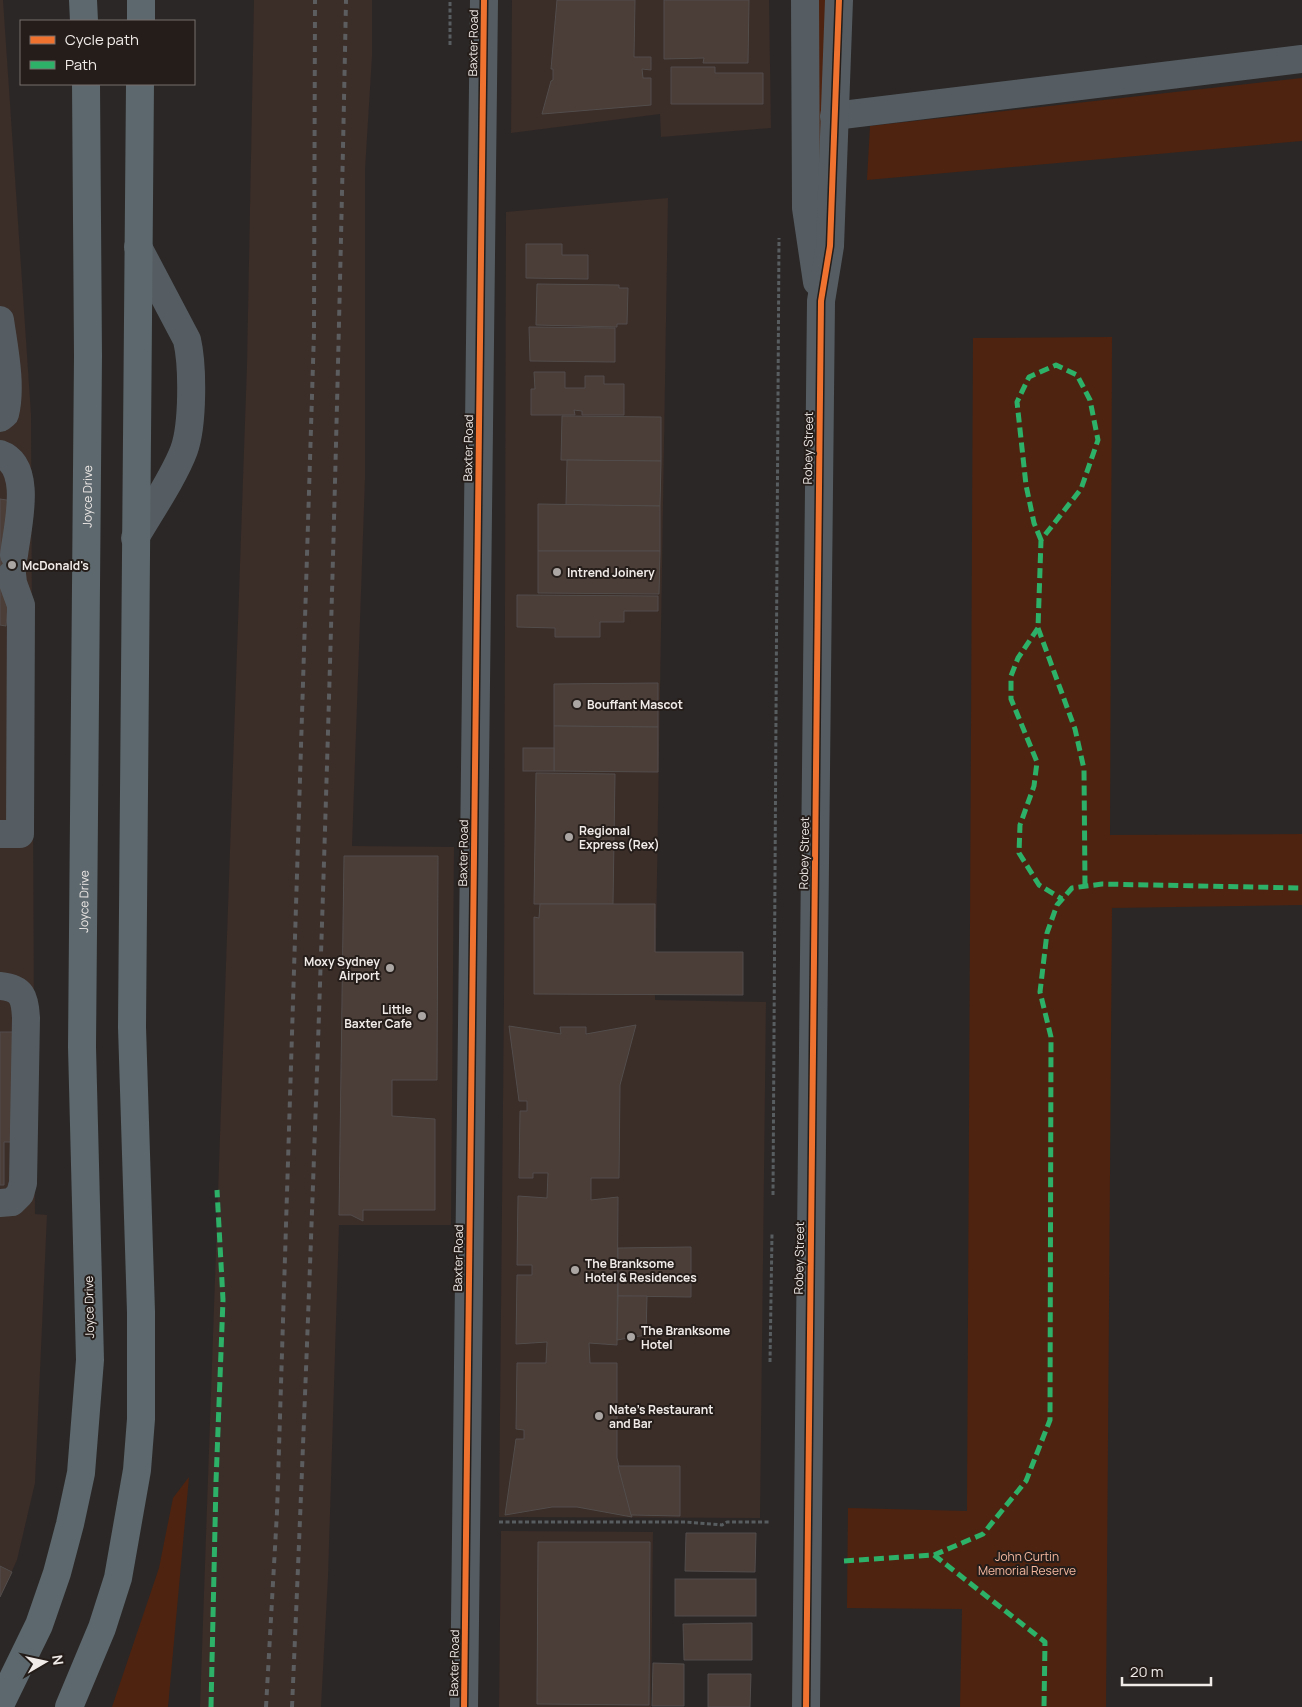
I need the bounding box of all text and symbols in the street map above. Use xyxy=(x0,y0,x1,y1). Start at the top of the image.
street label: Baxter Road xyxy=(464,9,482,77)
legend xyxy=(20,20,195,85)
text: Cycle path xyxy=(65,29,139,50)
text: Path xyxy=(65,54,97,75)
street label: Robey Street xyxy=(799,411,817,484)
street label: Baxter Road xyxy=(459,414,477,482)
street label: Joyce Drive xyxy=(78,465,96,528)
place label: McDonald's xyxy=(22,557,89,574)
marker: McDonald's xyxy=(6,559,18,571)
place label: Intrend Joinery xyxy=(567,564,655,581)
marker: Intrend Joinery xyxy=(551,566,563,578)
place label: Bouffant Mascot xyxy=(587,696,683,713)
marker: Bouffant Mascot xyxy=(571,698,583,710)
street label: Robey Street xyxy=(795,816,813,889)
street label: Baxter Road xyxy=(454,819,472,887)
place label: Regional Express (Rex) xyxy=(579,822,660,853)
marker: Regional Express (Rex) xyxy=(563,831,575,843)
street label: Joyce Drive xyxy=(74,870,92,933)
place label: Moxy Sydney Airport xyxy=(304,953,380,984)
marker: Moxy Sydney Airport xyxy=(384,962,396,974)
place label: Little Baxter Cafe xyxy=(344,1001,412,1032)
marker: Little Baxter Cafe xyxy=(416,1010,428,1022)
street label: Robey Street xyxy=(790,1221,808,1294)
street label: Baxter Road xyxy=(449,1224,467,1292)
place label: The Branksome Hotel & Residences xyxy=(585,1255,697,1286)
marker: The Branksome Hotel & Residences xyxy=(569,1264,581,1276)
street label: Joyce Drive xyxy=(80,1276,98,1338)
place label: The Branksome Hotel xyxy=(641,1322,730,1353)
marker: The Branksome Hotel xyxy=(625,1331,637,1343)
place label: Nate's Restaurant and Bar xyxy=(609,1401,713,1432)
marker: Nate's Restaurant and Bar xyxy=(593,1410,605,1422)
park label: John Curtin Memorial Reserve xyxy=(978,1548,1076,1579)
street label: Baxter Road xyxy=(445,1629,463,1697)
north arrow xyxy=(20,1637,70,1687)
text: N xyxy=(48,1653,69,1666)
scale bar xyxy=(1122,1654,1211,1686)
text: 20 m xyxy=(1130,1661,1163,1682)

